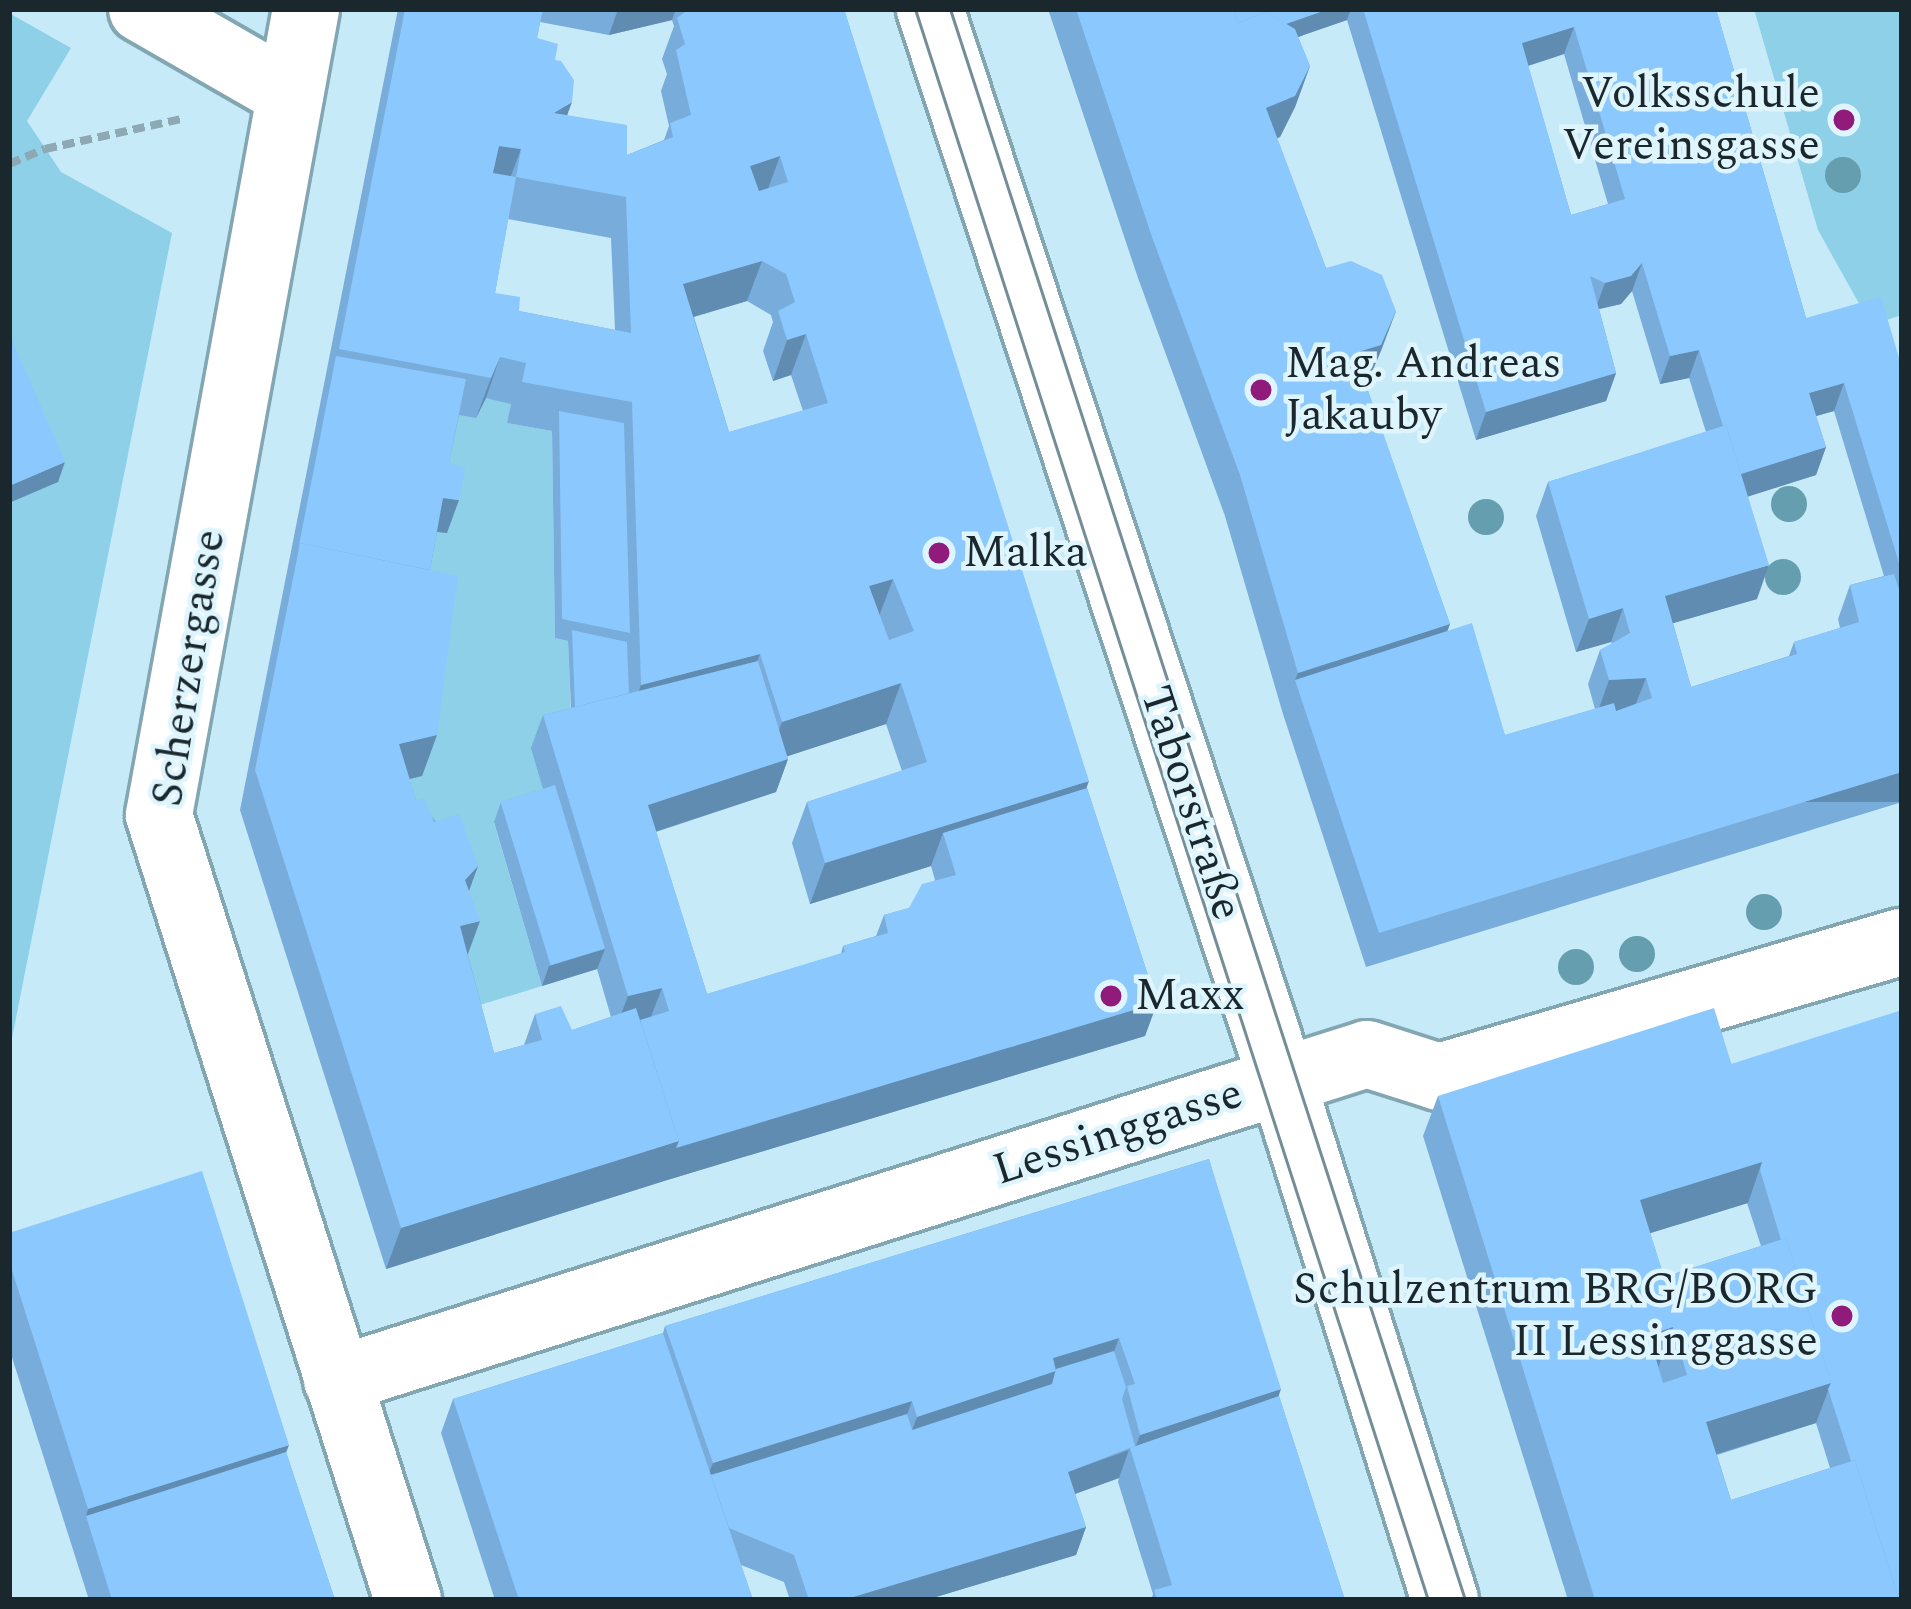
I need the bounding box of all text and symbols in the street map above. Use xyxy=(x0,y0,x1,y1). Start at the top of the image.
place label: Volksschule Vereinsgasse xyxy=(1562,67,1820,173)
marker: Volksschule Vereinsgasse xyxy=(1831,107,1857,133)
place label: Mag. Andreas Jakauby xyxy=(1285,337,1562,443)
marker: Mag. Andreas Jakauby xyxy=(1248,377,1274,403)
street label: Scherzergasse xyxy=(140,526,238,810)
place label: Malka xyxy=(963,526,1088,580)
marker: Malka xyxy=(926,540,952,566)
street label: Taborstraße xyxy=(1128,679,1254,927)
place label: Maxx xyxy=(1135,969,1245,1023)
marker: Maxx xyxy=(1098,983,1124,1009)
street label: Lessinggasse xyxy=(987,1066,1249,1198)
place label: Schulzentrum BRG/BORG II Lessinggasse xyxy=(1293,1263,1818,1369)
marker: Schulzentrum BRG/BORG II Lessinggasse xyxy=(1829,1303,1855,1329)

